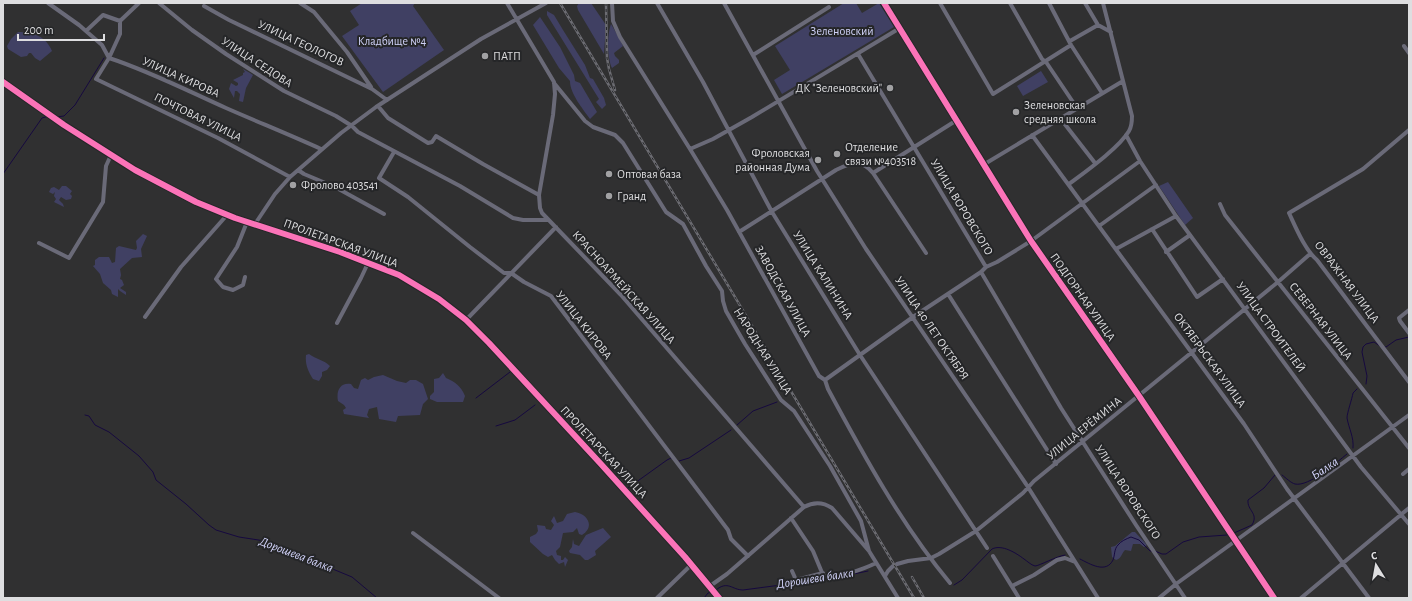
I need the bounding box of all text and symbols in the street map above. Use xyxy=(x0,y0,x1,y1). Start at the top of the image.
scale bar xyxy=(18,16,104,42)
street label: УЛИЦА ГЕОЛОГОВ xyxy=(256,18,346,68)
text: 200 m xyxy=(24,24,54,36)
park label: Зеленовский xyxy=(810,25,874,37)
street label: УЛИЦА СЕДОВА xyxy=(219,35,295,89)
park label: Кладбище №4 xyxy=(358,35,427,47)
place label: ПАТП xyxy=(493,50,521,62)
marker: ПАТП xyxy=(480,51,490,61)
street label: УЛИЦА КИРОВА xyxy=(141,55,221,99)
place label: ДК "Зеленовский" xyxy=(796,82,882,94)
marker: ДК "Зеленовский" xyxy=(885,83,895,93)
street label: ПОЧТОВАЯ УЛИЦА xyxy=(152,91,244,143)
place label: Зеленовская средняя школа xyxy=(1024,99,1097,125)
marker: Зеленовская средняя школа xyxy=(1011,107,1021,117)
place label: Отделение связи №403518 xyxy=(845,141,916,167)
place label: Фроловская районная Дума xyxy=(735,147,811,174)
marker: Отделение связи №403518 xyxy=(832,149,842,159)
marker: Фроловская районная Дума xyxy=(813,155,823,165)
street label: УЛИЦА ВОРОВСКОГО xyxy=(929,157,995,257)
place label: Оптовая база xyxy=(617,168,682,180)
marker: Оптовая база xyxy=(604,169,614,179)
place label: Фролово 403541 xyxy=(301,179,378,191)
marker: Фролово 403541 xyxy=(288,180,298,190)
place label: Гранд xyxy=(617,190,646,202)
marker: Гранд xyxy=(604,191,614,201)
street label: ПРОЛЕТАРСКАЯ УЛИЦА xyxy=(282,217,400,269)
street label: КРАСНОАРМЕЙСКАЯ УЛИЦА xyxy=(570,228,679,346)
street label: УЛИЦА КАЛИНИНА xyxy=(791,229,855,321)
street label: ОВРАЖНАЯ УЛИЦА xyxy=(1312,239,1382,325)
street label: ЗАВОДСКАЯ УЛИЦА xyxy=(753,243,813,339)
street label: ПОДГОРНАЯ УЛИЦА xyxy=(1048,251,1118,343)
street label: УЛИЦА 40 ЛЕТ ОКТЯБРЯ xyxy=(893,274,971,382)
street label: УЛИЦА СТРОИТЕЛЕЙ xyxy=(1234,279,1309,374)
street label: СЕВЕРНАЯ УЛИЦА xyxy=(1287,280,1355,362)
street label: УЛИЦА КИРОВА xyxy=(554,289,614,361)
street label: НАРОДНАЯ УЛИЦА xyxy=(732,306,794,396)
street label: ОКТЯБРЬСКАЯ УЛИЦА xyxy=(1172,310,1248,410)
street label: УЛИЦА ЕРЁМИНА xyxy=(1044,394,1124,462)
street label: ПРОЛЕТАРСКАЯ УЛИЦА xyxy=(558,404,650,500)
street label: УЛИЦА ВОРОВСКОГО xyxy=(1093,443,1163,541)
water label: Балка xyxy=(1309,455,1341,483)
water label: Дорошева балка xyxy=(256,535,335,575)
north arrow xyxy=(1356,545,1396,585)
text: С xyxy=(1370,550,1378,562)
water label: Дорошева балка xyxy=(774,566,855,592)

